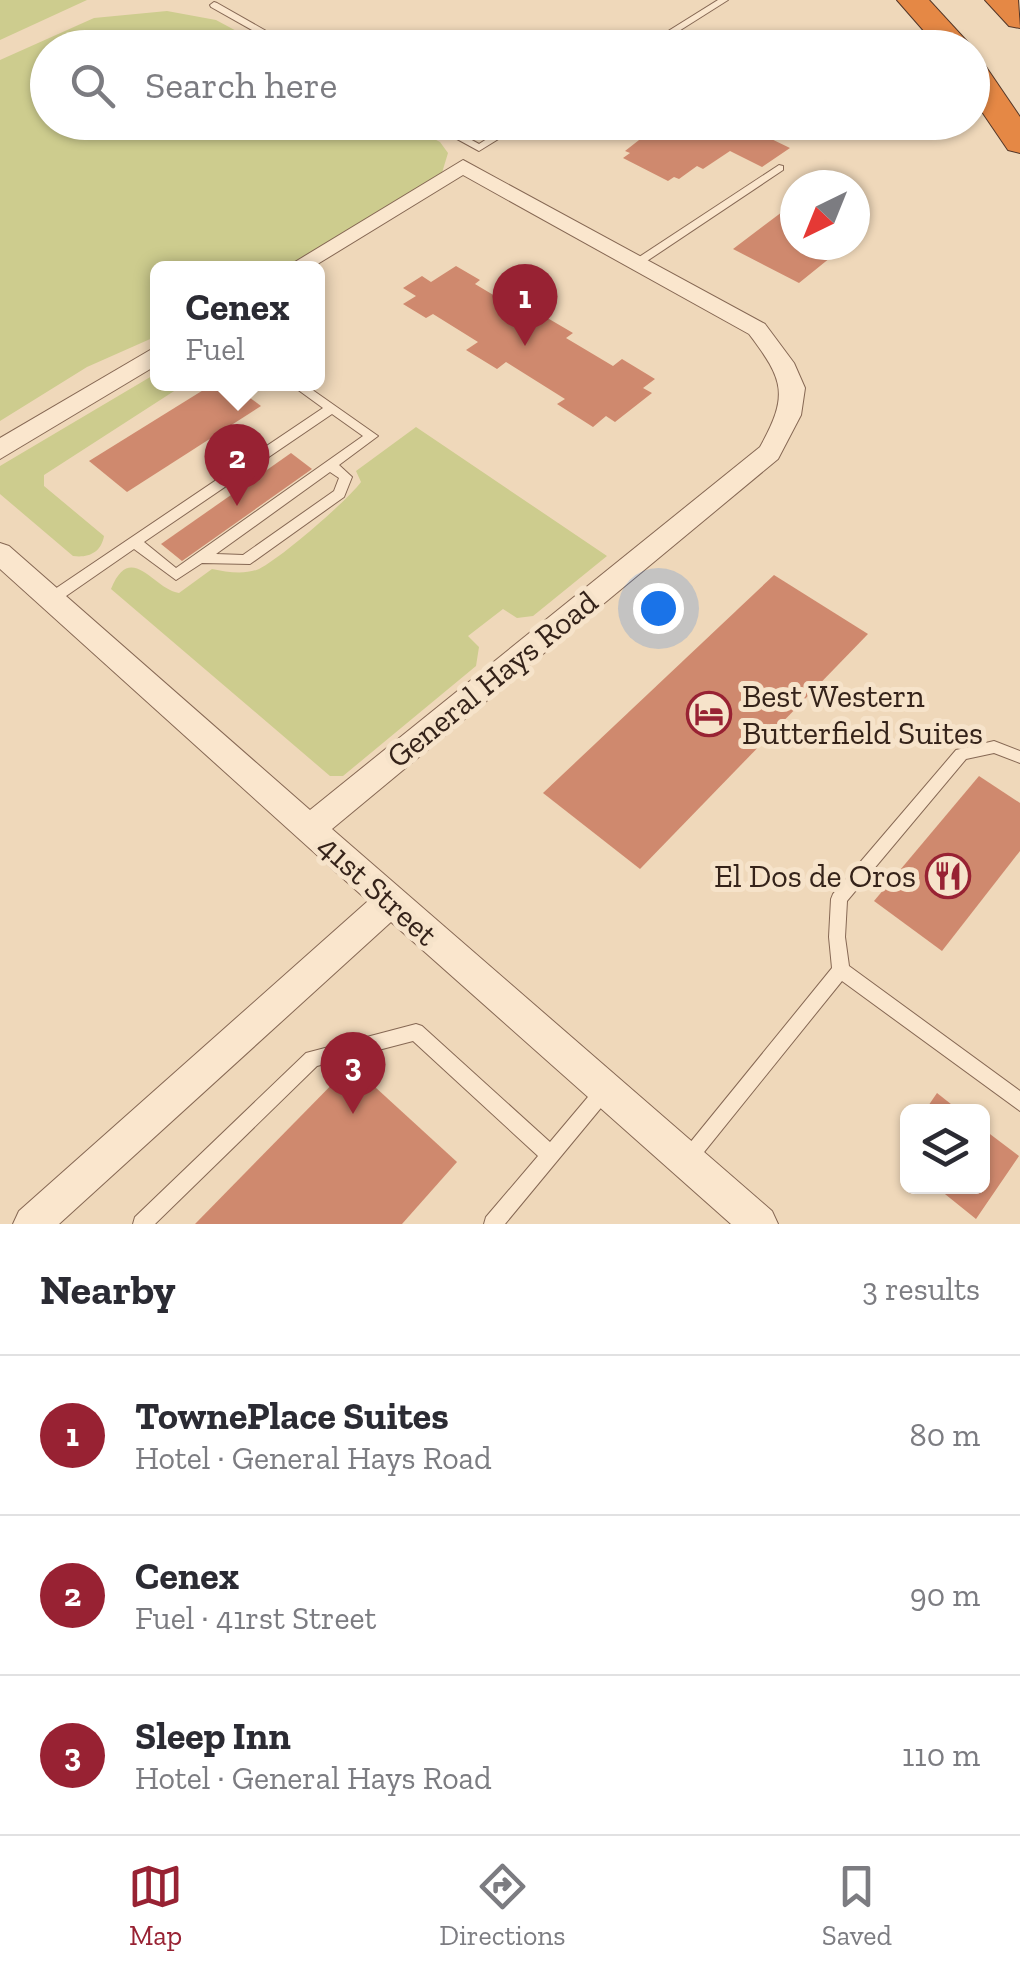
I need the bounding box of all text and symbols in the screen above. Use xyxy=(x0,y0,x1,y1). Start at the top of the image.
search box xyxy=(30,30,990,140)
icon: search xyxy=(65,58,120,113)
text: Search here xyxy=(145,62,337,108)
north arrow xyxy=(780,170,870,260)
popup xyxy=(150,261,325,391)
pin: 1 xyxy=(492,264,558,346)
text: Cenex xyxy=(185,284,290,330)
text: Fuel xyxy=(185,330,245,368)
pin: 2 xyxy=(204,424,270,506)
street label: General Hays Road xyxy=(379,582,605,776)
your location xyxy=(633,583,684,634)
place label: Best Western Butterfield Suites xyxy=(742,677,983,752)
hotel icon: Best Western Butterfield Suites xyxy=(686,691,732,737)
street label: 41st Street xyxy=(311,827,445,953)
restaurant icon: El Dos de Oros xyxy=(925,853,971,899)
place label: El Dos de Oros xyxy=(714,857,916,895)
pin: 3 xyxy=(320,1032,386,1114)
map controls xyxy=(900,1104,990,1194)
button: layers xyxy=(900,1104,990,1194)
text: Nearby xyxy=(40,1264,176,1315)
text: 3 results xyxy=(862,1270,980,1308)
text: TownePlace Suites xyxy=(135,1393,449,1439)
text: 1 xyxy=(66,1416,79,1454)
text: 80 m xyxy=(909,1416,980,1454)
text: Hotel · General Hays Road xyxy=(135,1439,492,1477)
text: Cenex xyxy=(135,1553,239,1599)
text: 2 xyxy=(64,1576,81,1614)
text: 90 m xyxy=(910,1576,980,1614)
text: Fuel · 41rst Street xyxy=(135,1599,376,1637)
text: Sleep Inn xyxy=(135,1713,291,1759)
text: 3 xyxy=(64,1736,81,1774)
text: 110 m xyxy=(902,1736,980,1774)
text: Hotel · General Hays Road xyxy=(135,1759,492,1797)
tab: Map xyxy=(128,1859,183,1952)
tab: Directions xyxy=(439,1859,566,1952)
tab: Saved xyxy=(822,1859,892,1952)

